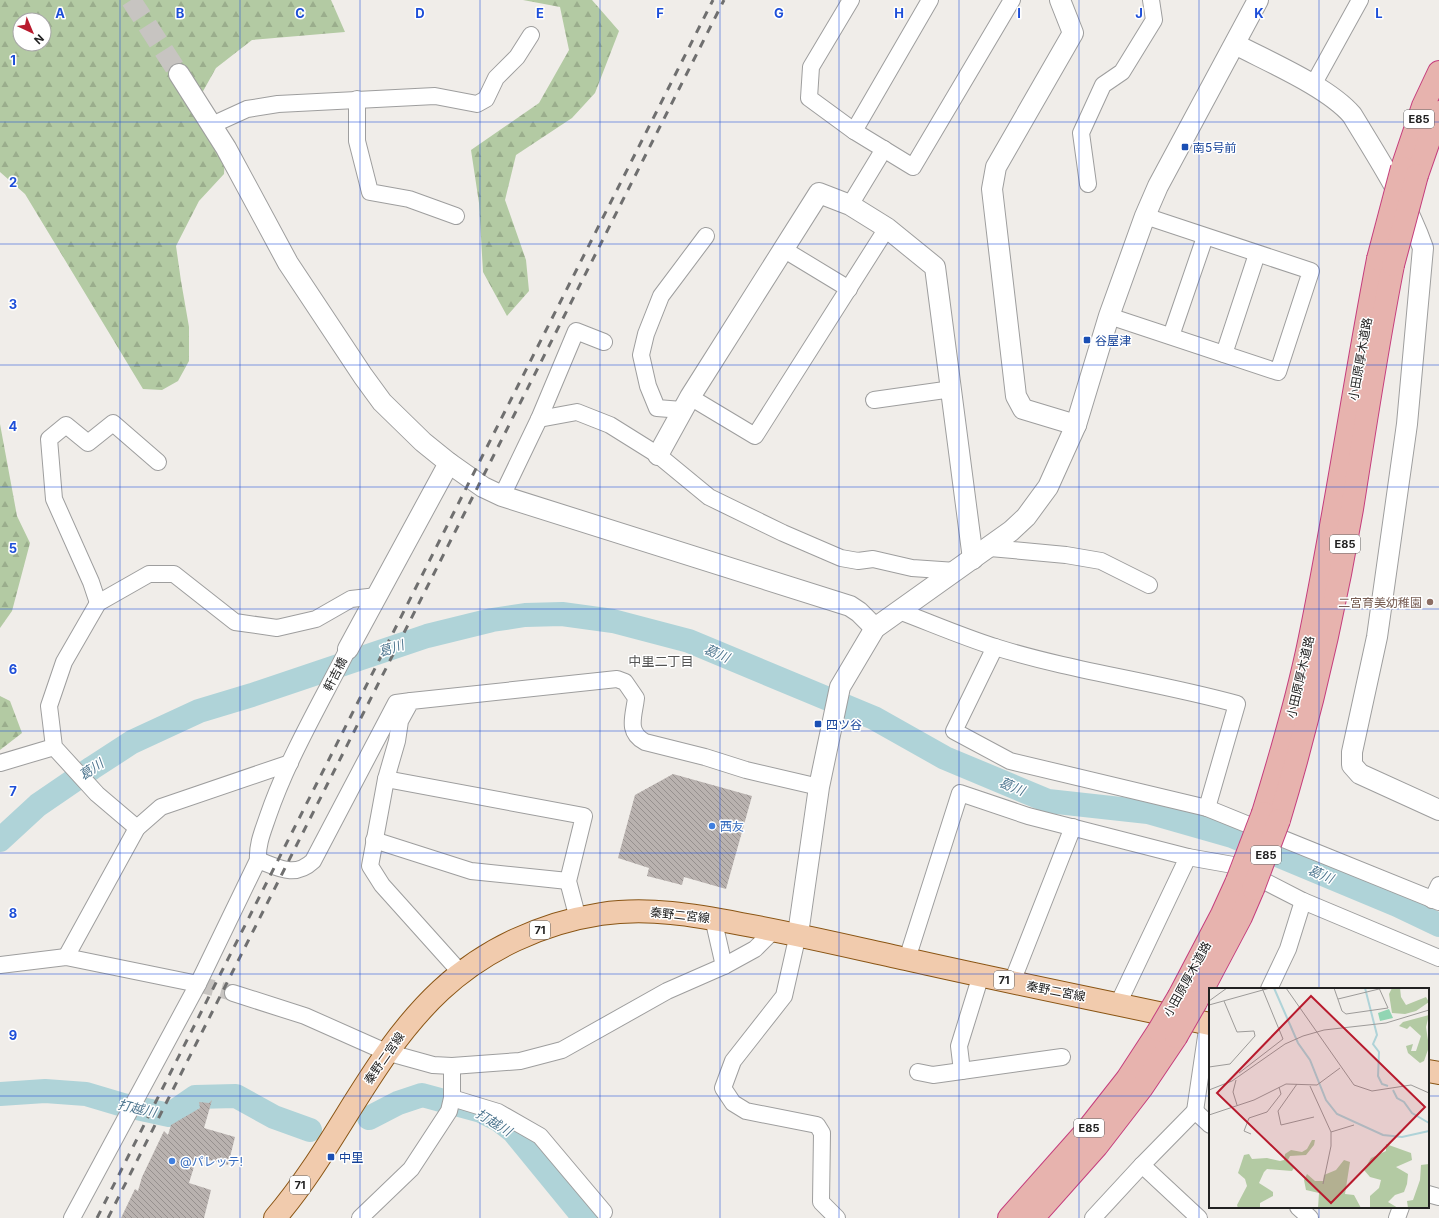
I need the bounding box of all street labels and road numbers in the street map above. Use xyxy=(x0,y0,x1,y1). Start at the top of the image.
road number: E85 xyxy=(1404,110,1434,128)
street label: 小田原厚木道路 xyxy=(1345,316,1375,402)
road number: E85 xyxy=(1330,535,1360,553)
street label: 小田原厚木道路 xyxy=(1283,634,1317,720)
street label: 軒吉橋 xyxy=(320,655,350,693)
road number: E85 xyxy=(1251,846,1281,864)
street label: 秦野二宮線 xyxy=(649,904,711,926)
road number: 71 xyxy=(530,921,550,939)
street label: 小田原厚木道路 xyxy=(1160,939,1214,1019)
road number: 71 xyxy=(994,971,1014,989)
street label: 秦野二宮線 xyxy=(1025,978,1087,1004)
street label: 秦野二宮線 xyxy=(361,1029,407,1087)
road number: E85 xyxy=(1074,1119,1104,1137)
road number: 71 xyxy=(290,1176,310,1194)

